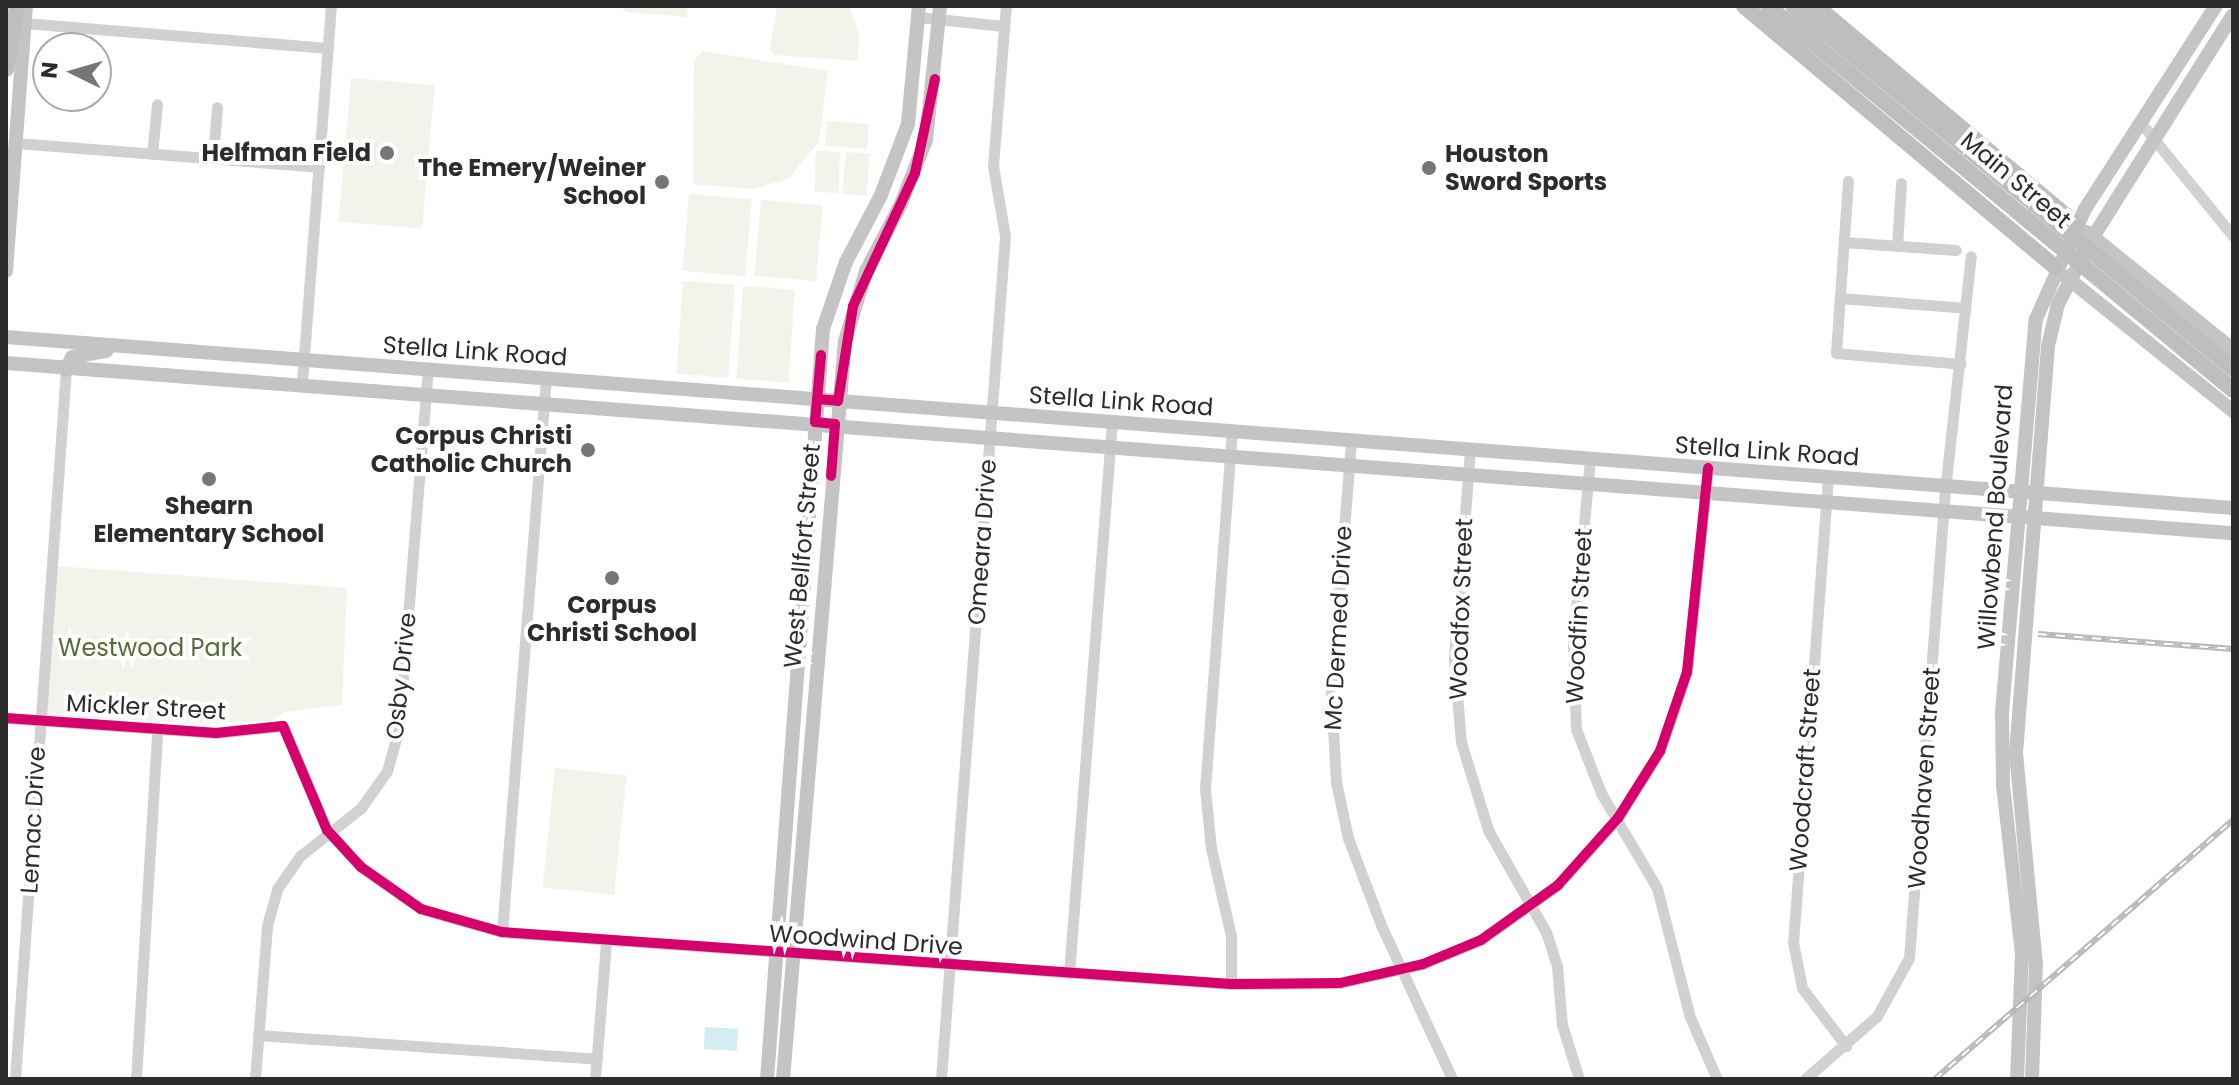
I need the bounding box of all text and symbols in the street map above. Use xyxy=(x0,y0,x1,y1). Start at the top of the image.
north arrow xyxy=(32,32,112,112)
text: N xyxy=(33,60,66,80)
street label: Main Street xyxy=(1955,126,2077,234)
place label: Helfman Field xyxy=(202,139,371,167)
place label: Houston Sword Sports xyxy=(1445,140,1607,196)
marker: Helfman Field xyxy=(378,144,396,162)
place label: The Emery/Weiner School xyxy=(418,154,646,210)
marker: Houston Sword Sports xyxy=(1420,159,1438,177)
marker: The Emery/Weiner School xyxy=(653,173,671,191)
street label: Stella Link Road xyxy=(382,330,568,372)
street label: Stella Link Road xyxy=(1028,380,1214,422)
street label: Willowbend Boulevard xyxy=(1971,383,2019,651)
place label: Corpus Christi Catholic Church xyxy=(371,422,572,478)
street label: Stella Link Road xyxy=(1674,430,1860,472)
marker: Corpus Christi Catholic Church xyxy=(579,441,597,459)
street label: West Bellfort Street xyxy=(778,443,826,669)
street label: Omeara Drive xyxy=(962,458,1002,626)
marker: Shearn Elementary School xyxy=(200,470,218,488)
place label: Shearn Elementary School xyxy=(94,492,324,548)
street label: Woodfox Street xyxy=(1443,518,1479,700)
street label: Mc Dermed Drive xyxy=(1318,525,1358,731)
street label: Woodfin Street xyxy=(1560,527,1598,705)
marker: Corpus Christi School xyxy=(603,569,621,587)
place label: Corpus Christi School xyxy=(527,591,697,647)
street label: Osby Drive xyxy=(380,611,422,741)
park label: Westwood Park xyxy=(58,634,242,662)
street label: Woodhaven Street xyxy=(1902,666,1946,890)
street label: Woodcraft Street xyxy=(1784,668,1826,872)
street label: Mickler Street xyxy=(65,688,227,726)
street label: Lemac Drive xyxy=(15,746,51,894)
street label: Woodwind Drive xyxy=(768,919,964,961)

